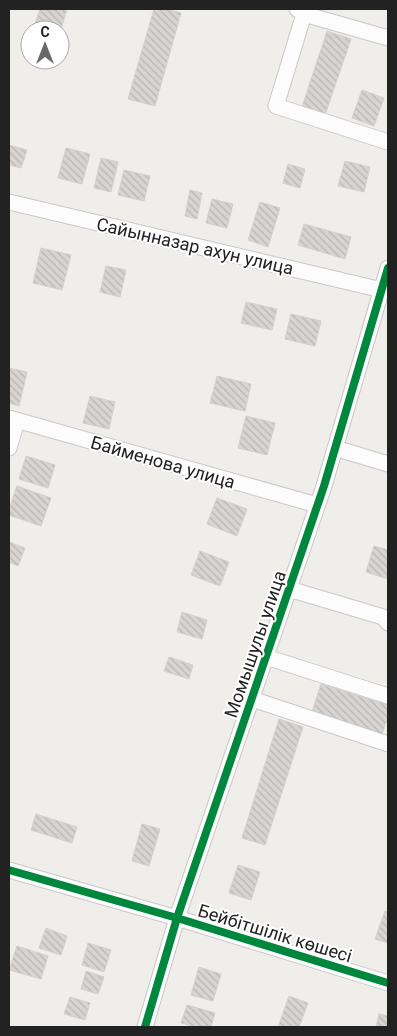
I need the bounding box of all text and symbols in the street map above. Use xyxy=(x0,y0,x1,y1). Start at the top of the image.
north arrow xyxy=(20,20,70,70)
text: С xyxy=(40,24,50,40)
street label: Сайынназар ахун улица xyxy=(95,213,295,279)
street label: Байменова улица xyxy=(88,431,238,493)
street label: Момышулы улица xyxy=(220,568,290,720)
street label: Бейбітшілік көшесі xyxy=(195,900,355,966)

